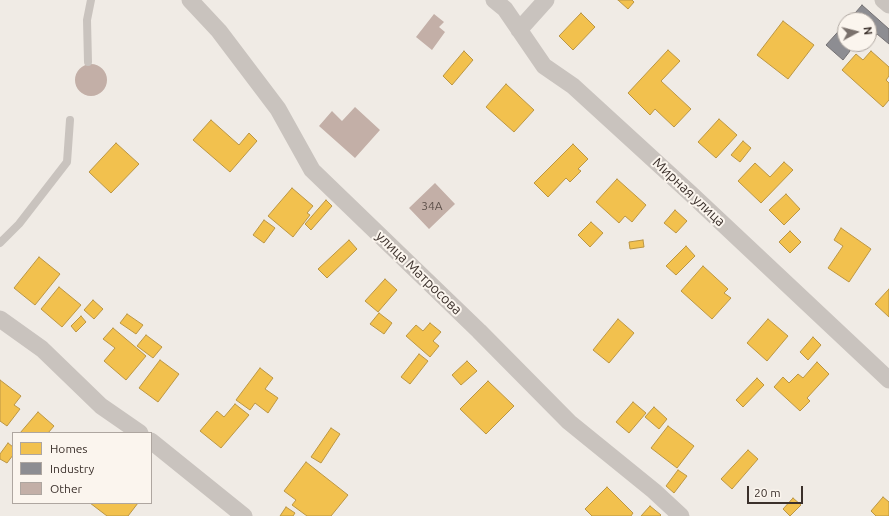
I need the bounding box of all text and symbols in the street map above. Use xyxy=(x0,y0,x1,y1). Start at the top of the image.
north arrow xyxy=(837,12,877,52)
text: N xyxy=(861,26,874,35)
street label: Мирная улица xyxy=(649,154,729,230)
house number: 34А xyxy=(421,199,443,213)
street label: улица Матросова xyxy=(372,228,466,318)
legend xyxy=(12,432,152,504)
text: Homes xyxy=(50,442,88,455)
text: Industry xyxy=(50,462,94,475)
scale bar xyxy=(749,478,805,504)
text: Other xyxy=(50,482,82,495)
text: 20 m xyxy=(754,486,781,499)

